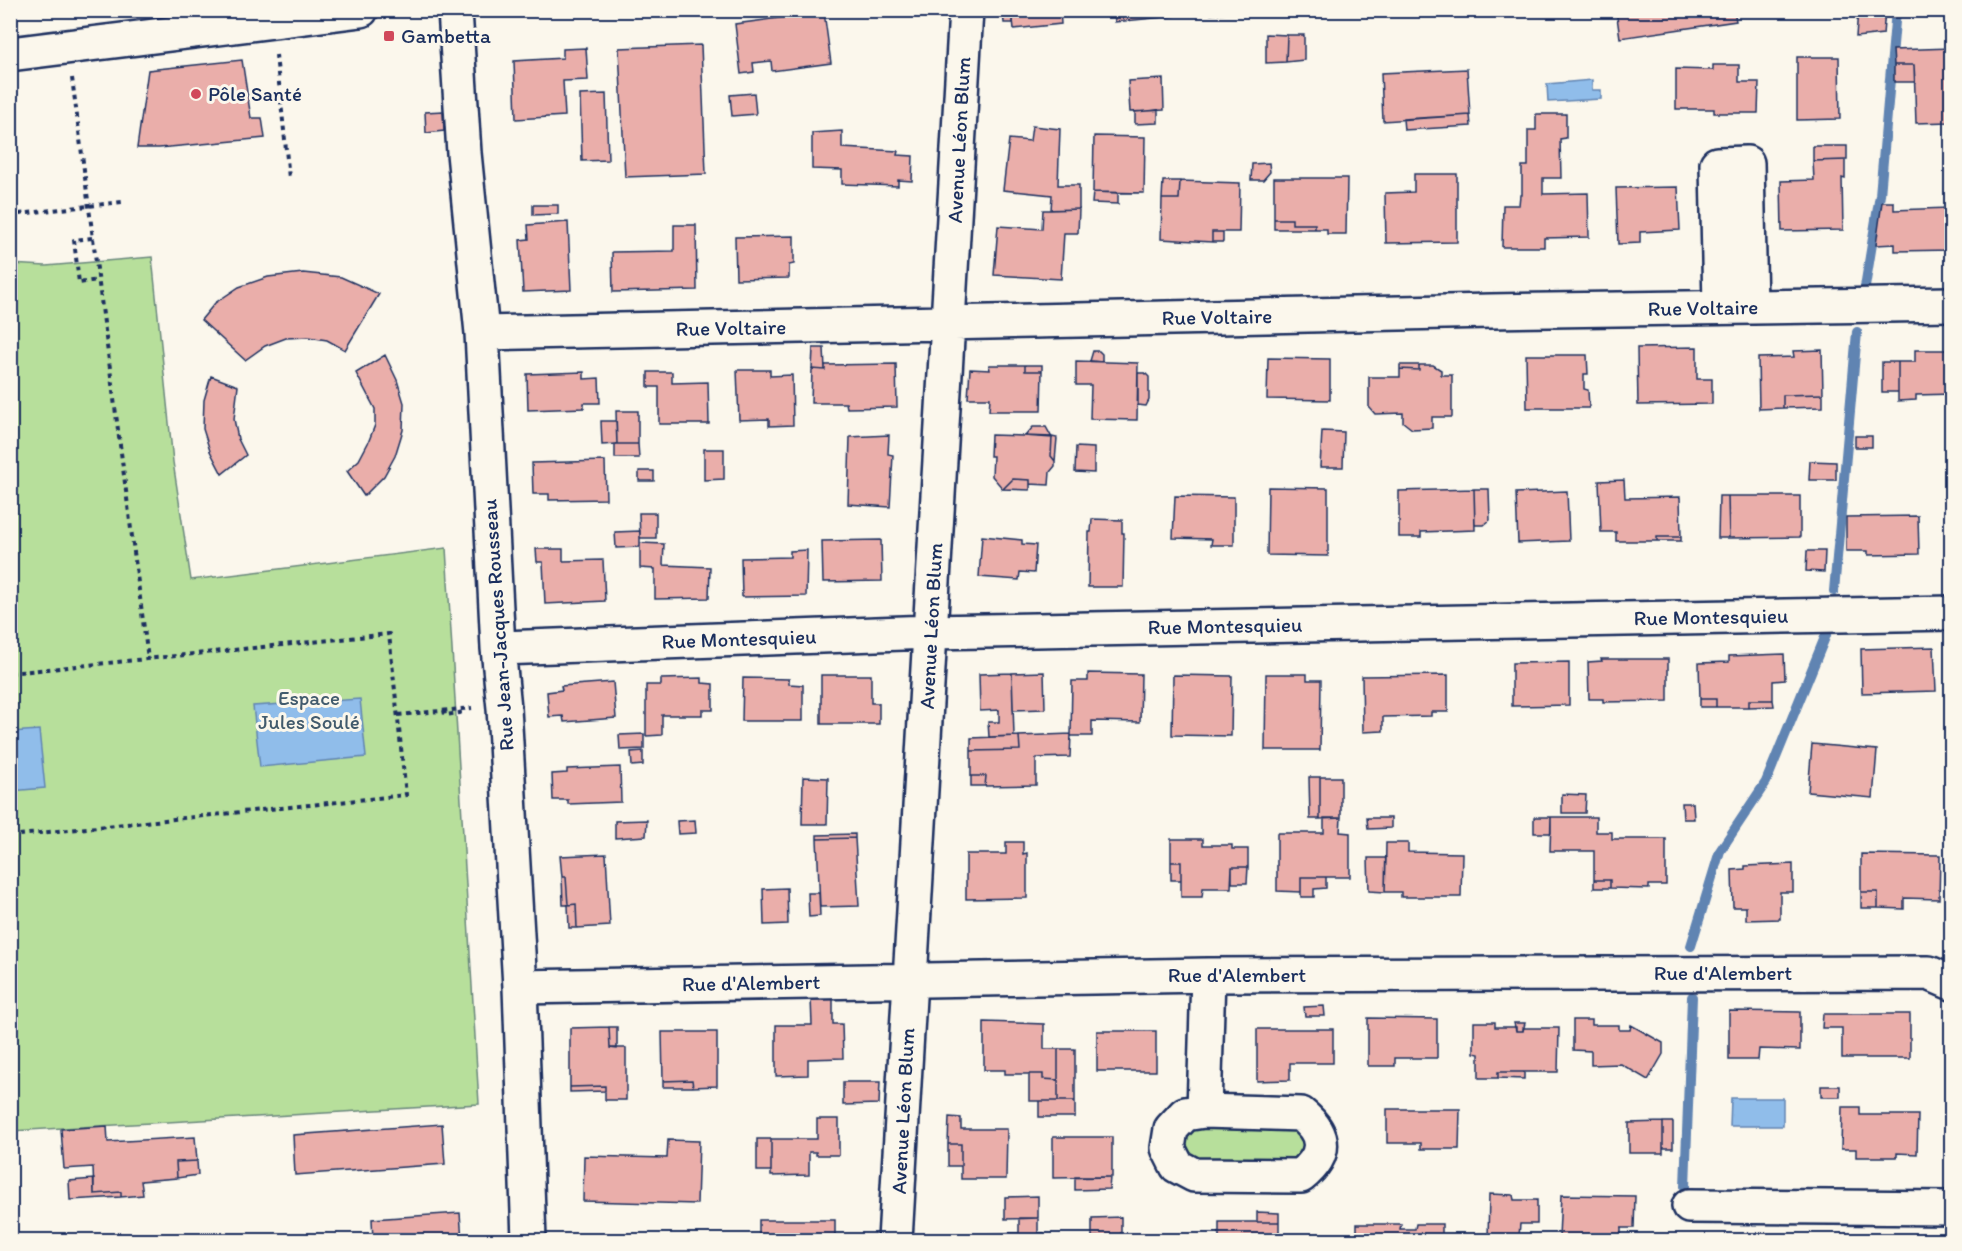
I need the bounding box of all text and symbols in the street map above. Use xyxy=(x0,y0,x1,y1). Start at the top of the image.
place label: Gambetta xyxy=(401,23,491,48)
marker: Gambetta xyxy=(382,29,396,43)
street label: Avenue Léon Blum xyxy=(942,56,975,224)
place label: Pôle Santé xyxy=(208,81,302,106)
marker: Pôle Santé xyxy=(189,87,203,101)
street label: Rue Voltaire xyxy=(1647,294,1759,321)
street label: Rue Voltaire xyxy=(1161,303,1273,330)
street label: Rue Voltaire xyxy=(675,314,787,341)
street label: Rue Jean-Jacques Rousseau xyxy=(476,498,519,752)
street label: Avenue Léon Blum xyxy=(914,542,947,710)
street label: Rue Montesquieu xyxy=(1633,603,1789,630)
street label: Rue Montesquieu xyxy=(1147,612,1303,639)
street label: Rue Montesquieu xyxy=(661,623,817,654)
park label: Espace Jules Soulé xyxy=(258,685,360,734)
street label: Rue d'Alembert xyxy=(1654,960,1792,985)
street label: Rue d'Alembert xyxy=(1168,962,1306,987)
street label: Rue d'Alembert xyxy=(682,969,821,996)
street label: Avenue Léon Blum xyxy=(886,1027,919,1195)

